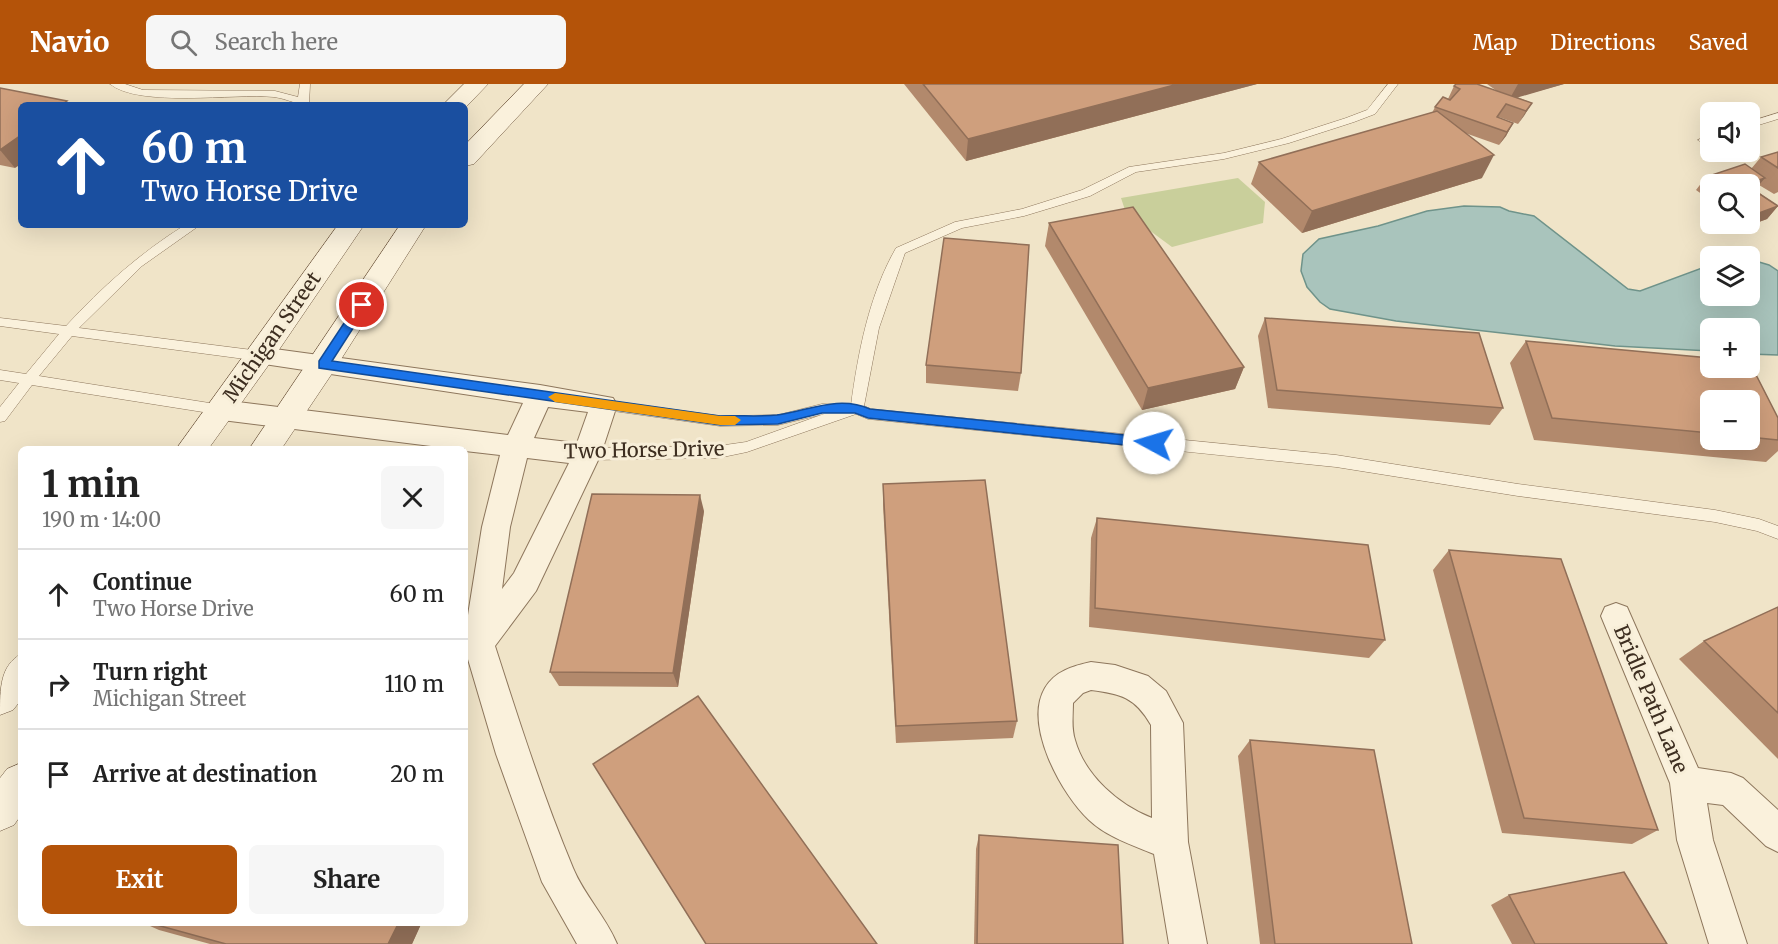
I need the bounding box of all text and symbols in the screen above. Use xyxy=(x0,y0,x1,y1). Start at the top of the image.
search box xyxy=(146,15,566,69)
text: Navio xyxy=(30,24,110,60)
icon: search xyxy=(167,26,200,59)
text: Search here xyxy=(215,28,338,56)
text: Map xyxy=(1473,29,1517,56)
text: Directions xyxy=(1550,29,1655,56)
text: Saved xyxy=(1688,29,1748,56)
map controls xyxy=(1700,102,1760,450)
button: sound xyxy=(1700,102,1760,162)
text: 60 m xyxy=(141,122,247,174)
icon: ahead xyxy=(42,126,120,204)
text: Two Horse Drive xyxy=(141,174,358,208)
button: search xyxy=(1700,174,1760,234)
button: layers xyxy=(1700,246,1760,306)
street label: Michigan Street xyxy=(217,267,326,407)
pin xyxy=(336,279,387,330)
icon: arrive xyxy=(345,288,378,321)
button: + xyxy=(1700,318,1760,378)
button: − xyxy=(1700,390,1760,450)
position arrow xyxy=(1122,411,1186,475)
street label: Two Horse Drive xyxy=(563,436,725,463)
text: 1 min xyxy=(42,462,140,507)
button: close xyxy=(381,466,444,529)
text: 190 m · 14:00 xyxy=(42,507,161,532)
text: Continue xyxy=(93,568,192,596)
icon: ahead xyxy=(42,578,75,611)
text: 60 m xyxy=(390,580,444,608)
text: Two Horse Drive xyxy=(93,596,254,621)
street label: Bridle Path Lane xyxy=(1609,621,1694,777)
text: Turn right xyxy=(93,658,207,686)
icon: right xyxy=(42,668,75,701)
text: 110 m xyxy=(385,670,444,698)
text: Michigan Street xyxy=(93,686,246,711)
icon: arrive xyxy=(42,758,75,791)
text: Arrive at destination xyxy=(93,760,317,788)
text: 20 m xyxy=(390,760,444,788)
button: Exit xyxy=(42,845,237,914)
button: Share xyxy=(249,845,444,914)

